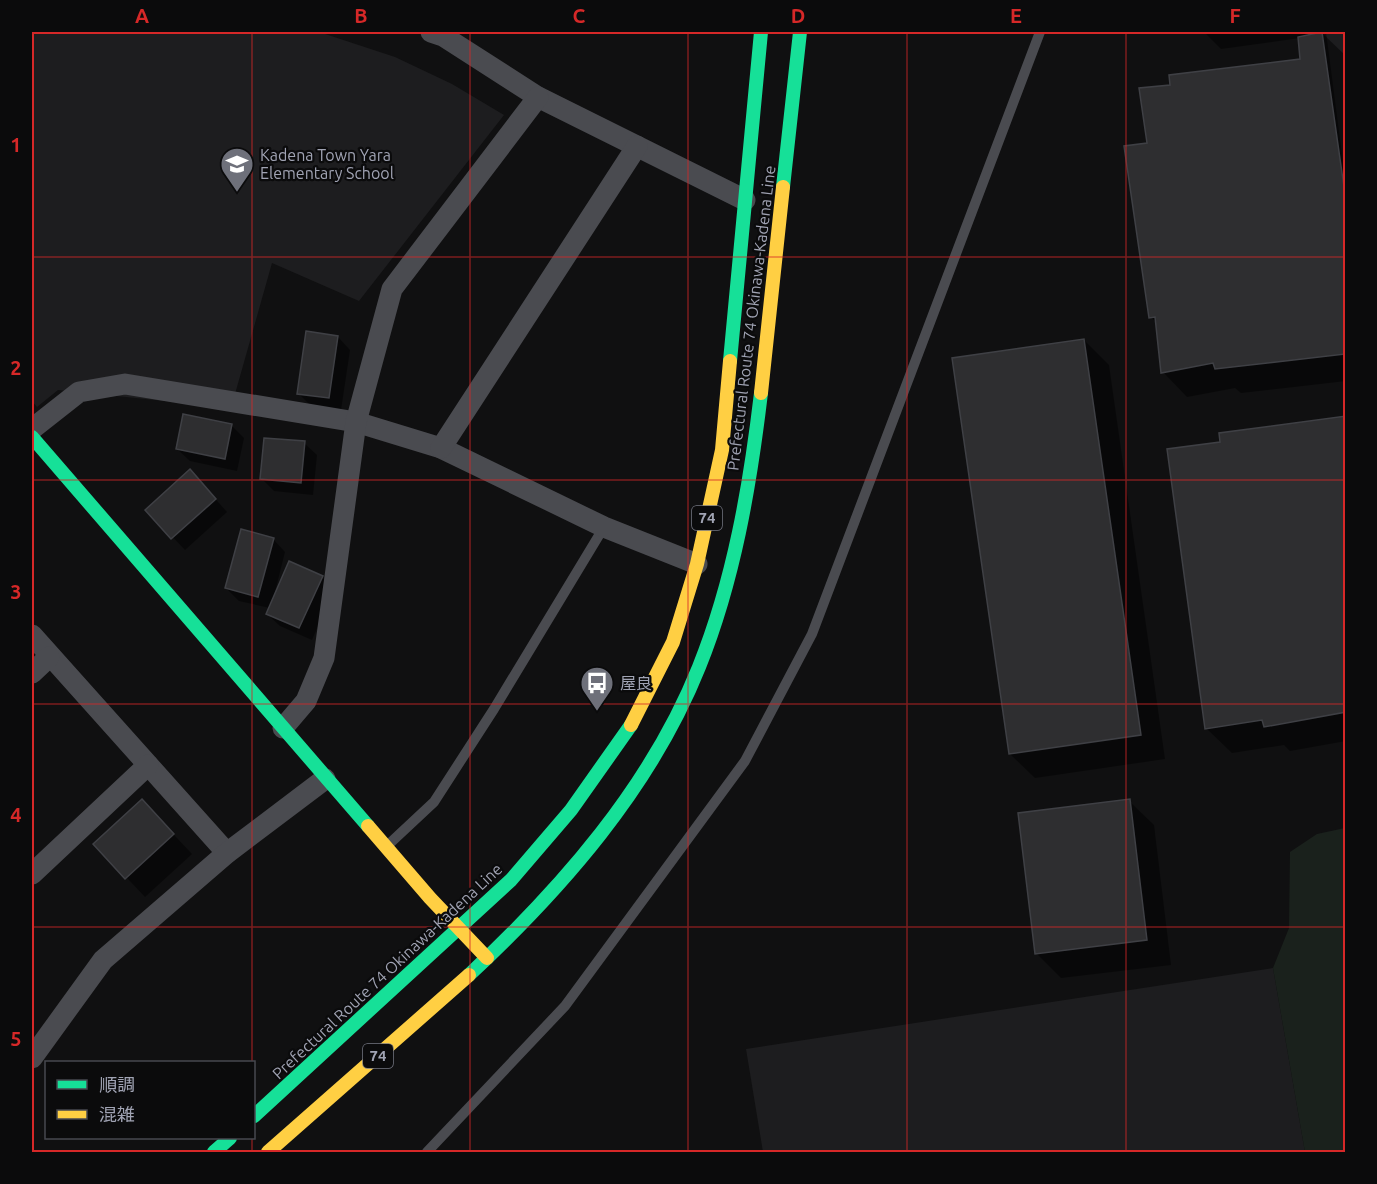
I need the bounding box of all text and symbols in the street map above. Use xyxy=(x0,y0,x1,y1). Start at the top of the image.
text: A xyxy=(135,4,149,27)
text: B xyxy=(354,4,368,27)
text: C xyxy=(573,4,586,27)
text: D xyxy=(791,4,805,27)
text: E xyxy=(1010,4,1022,27)
text: F xyxy=(1229,4,1241,27)
text: 1 xyxy=(10,133,22,156)
school or university icon: Kadena Town Yara Elementary School xyxy=(219,146,255,193)
place label: Kadena Town Yara Elementary School xyxy=(260,146,394,182)
street label: Prefectural Route 74 Okinawa-Kadena Line xyxy=(723,164,779,472)
text: 2 xyxy=(10,356,22,379)
road number: 74 xyxy=(692,506,722,530)
text: 3 xyxy=(10,580,22,603)
bus stop icon: 屋良 xyxy=(579,665,615,712)
place label: 屋良 xyxy=(620,674,652,692)
text: 4 xyxy=(10,803,22,826)
street label: Prefectural Route 74 Okinawa-Kadena Line xyxy=(268,859,506,1083)
text: 5 xyxy=(10,1027,22,1050)
road number: 74 xyxy=(363,1044,393,1068)
legend xyxy=(45,1061,255,1139)
text: 順調 xyxy=(99,1074,135,1094)
text: 混雑 xyxy=(99,1104,135,1124)

